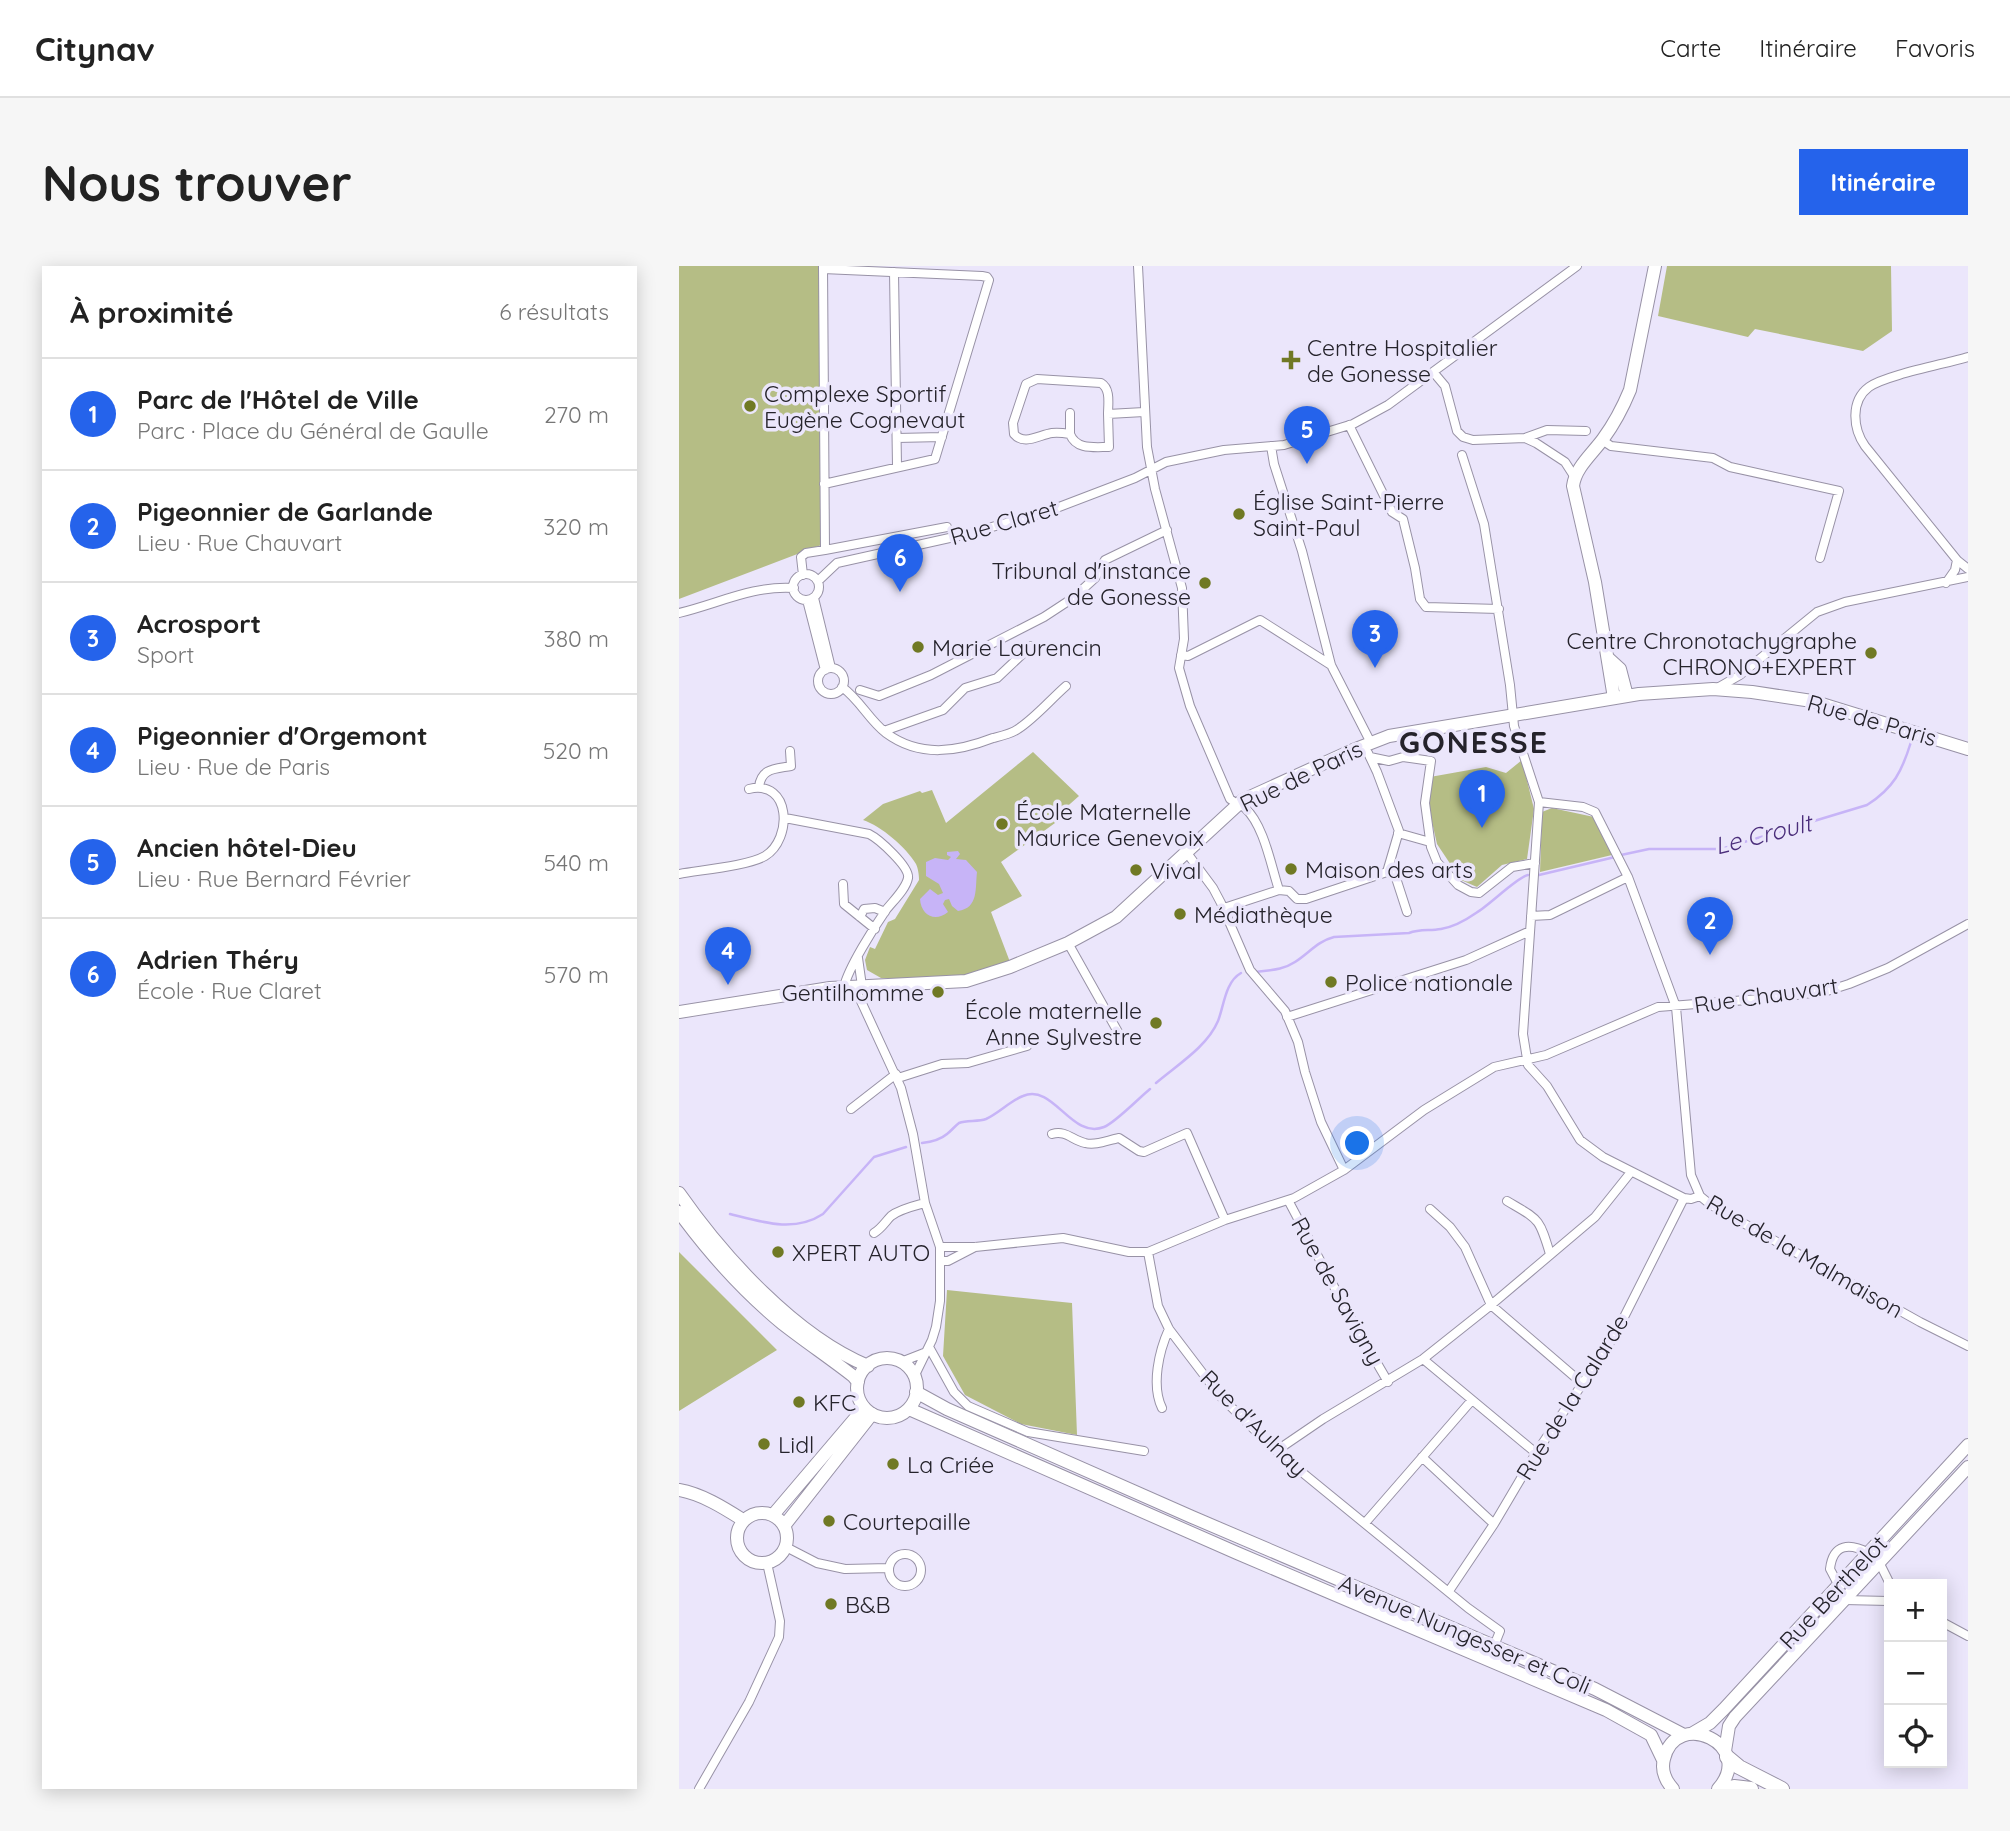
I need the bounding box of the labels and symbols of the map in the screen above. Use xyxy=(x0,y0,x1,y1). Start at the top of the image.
place label: Centre Hospitalier de Gonesse xyxy=(1307,333,1498,388)
marker: Centre Hospitalier de Gonesse xyxy=(1281,350,1301,370)
place label: Complexe Sportif Eugène Cognevaut xyxy=(764,379,965,434)
marker: Complexe Sportif Eugène Cognevaut xyxy=(742,398,758,414)
pin: 5 xyxy=(1284,406,1330,464)
place label: Église Saint-Pierre Saint-Paul xyxy=(1253,487,1444,542)
street label: Rue Claret xyxy=(947,493,1062,551)
marker: Église Saint-Pierre Saint-Paul xyxy=(1231,506,1247,522)
pin: 6 xyxy=(877,534,923,592)
place label: Tribunal d'instance de Gonesse xyxy=(992,556,1191,611)
marker: Tribunal d'instance de Gonesse xyxy=(1197,575,1213,591)
pin: 3 xyxy=(1352,610,1398,668)
place label: Centre Chronotachygraphe CHRONO+EXPERT xyxy=(1567,626,1857,681)
place label: Marie Laurencin xyxy=(932,633,1102,662)
marker: Marie Laurencin xyxy=(910,639,926,655)
marker: Centre Chronotachygraphe CHRONO+EXPERT xyxy=(1863,645,1879,661)
street label: Rue de Paris xyxy=(1804,688,1940,752)
district label: GONESSE xyxy=(1399,723,1549,761)
street label: Rue de Paris xyxy=(1235,734,1367,818)
pin: 1 xyxy=(1459,770,1505,828)
place label: École Maternelle Maurice Genevoix xyxy=(1016,797,1204,852)
water label: Le Croult xyxy=(1711,807,1817,861)
marker: École Maternelle Maurice Genevoix xyxy=(994,816,1010,832)
place label: Maison des arts xyxy=(1305,855,1473,884)
place label: Vival xyxy=(1150,856,1202,885)
marker: Maison des arts xyxy=(1283,861,1299,877)
marker: Vival xyxy=(1128,862,1144,878)
pin: 2 xyxy=(1687,897,1733,955)
place label: Médiathèque xyxy=(1194,900,1333,929)
marker: Médiathèque xyxy=(1172,906,1188,922)
pin: 4 xyxy=(705,927,751,985)
place label: Police nationale xyxy=(1345,968,1513,997)
street label: Rue Chauvart xyxy=(1692,971,1840,1019)
marker: Police nationale xyxy=(1323,974,1339,990)
place label: Gentilhomme xyxy=(782,978,924,1007)
marker: Gentilhomme xyxy=(930,984,946,1000)
place label: École maternelle Anne Sylvestre xyxy=(965,996,1142,1051)
marker: École maternelle Anne Sylvestre xyxy=(1148,1015,1164,1031)
your location xyxy=(1340,1126,1374,1160)
street label: Rue de la Malmaison xyxy=(1701,1188,1909,1324)
street label: Rue de Savigny xyxy=(1285,1212,1391,1370)
place label: XPERT AUTO xyxy=(792,1238,930,1267)
marker: XPERT AUTO xyxy=(770,1244,786,1260)
street label: Rue de la Calarde xyxy=(1509,1309,1635,1485)
street label: Rue d'Aulnay xyxy=(1195,1364,1313,1482)
place label: KFC xyxy=(813,1388,856,1417)
marker: KFC xyxy=(791,1394,807,1410)
place label: Lidl xyxy=(778,1430,814,1459)
marker: Lidl xyxy=(756,1436,772,1452)
place label: La Criée xyxy=(907,1450,994,1479)
marker: La Criée xyxy=(885,1456,901,1472)
place label: Courtepaille xyxy=(843,1507,971,1536)
marker: Courtepaille xyxy=(821,1513,837,1529)
street label: Rue Berthelot xyxy=(1773,1529,1893,1655)
street label: Avenue Nungesser et Coli xyxy=(1335,1568,1595,1700)
place label: B&B xyxy=(845,1590,891,1619)
marker: B&B xyxy=(823,1596,839,1612)

